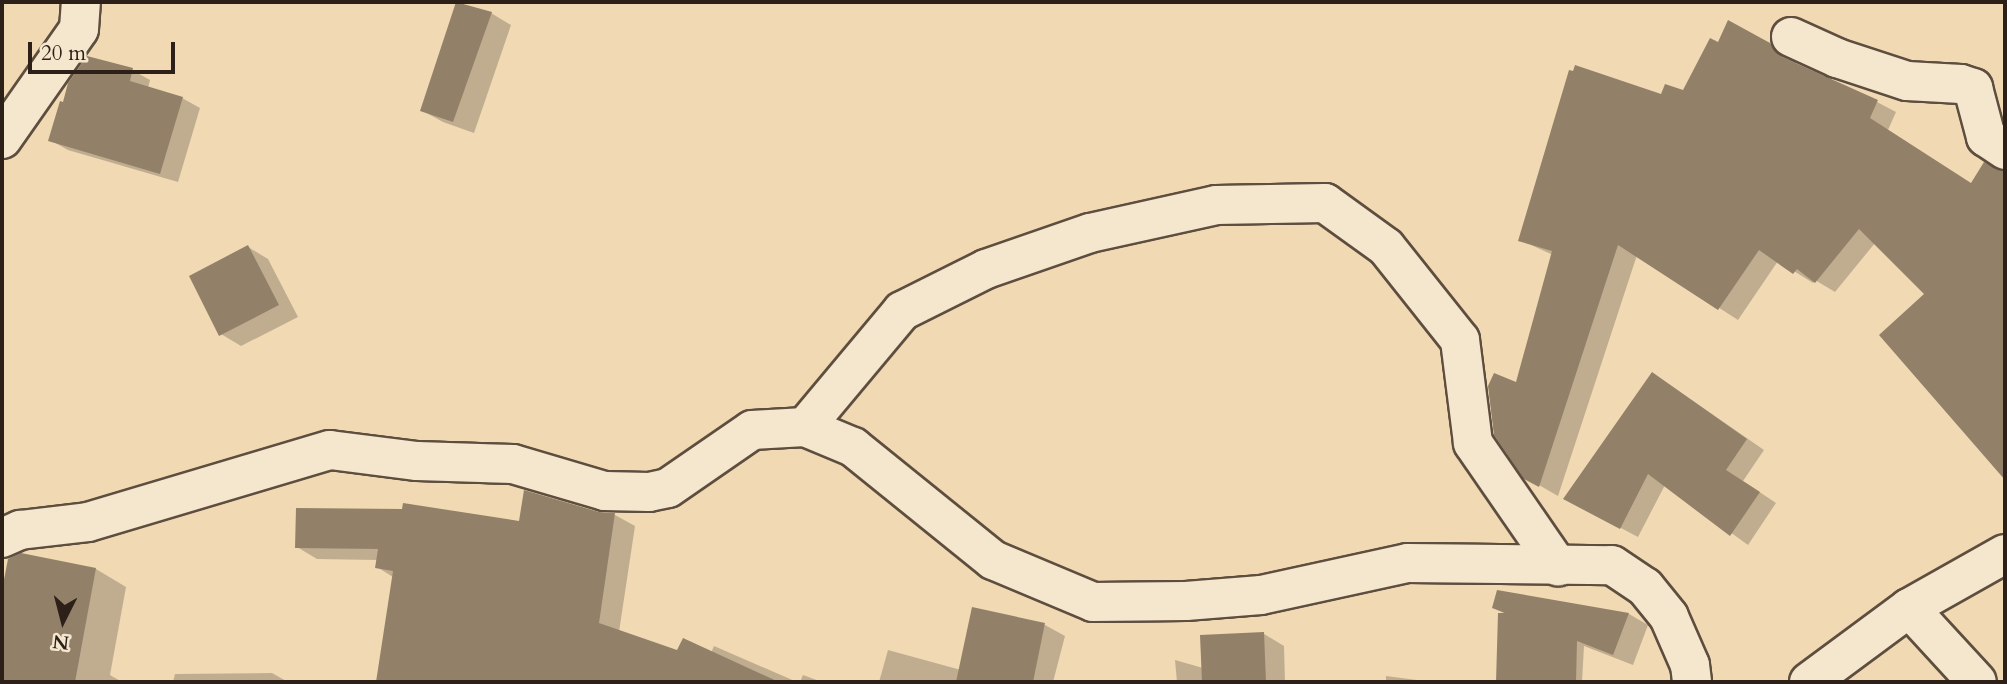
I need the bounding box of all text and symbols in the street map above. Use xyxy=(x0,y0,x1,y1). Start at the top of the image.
scale bar xyxy=(32,28,178,72)
text: 20 m xyxy=(41,39,86,68)
north arrow xyxy=(28,586,98,656)
text: N xyxy=(51,628,70,656)

